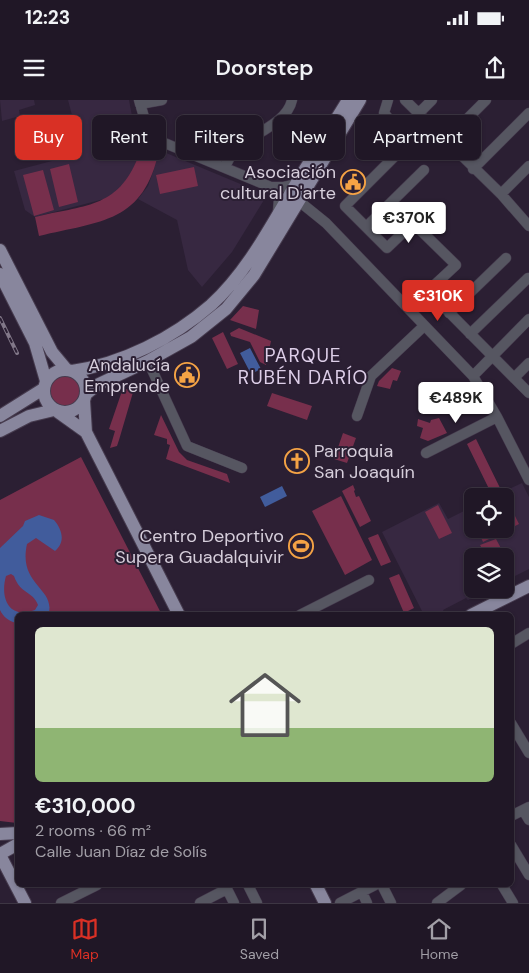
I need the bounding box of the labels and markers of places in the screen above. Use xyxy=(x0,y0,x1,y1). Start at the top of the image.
place label: Asociación cultural D'arte xyxy=(220,160,336,205)
public building icon: Asociación cultural D'arte xyxy=(340,169,366,195)
pin: €370K xyxy=(374,202,444,244)
pin: €310K xyxy=(403,280,473,322)
place label: Andalucía Emprende xyxy=(84,353,170,398)
public building icon: Andalucía Emprende xyxy=(174,362,200,388)
pin: €489K xyxy=(421,382,491,424)
place label: Parroquia San Joaquín xyxy=(314,439,415,484)
church icon: Parroquia San Joaquín xyxy=(284,448,310,474)
place label: Centro Deportivo Supera Guadalquivir xyxy=(115,524,284,569)
sports icon: Centro Deportivo Supera Guadalquivir xyxy=(288,533,314,559)

